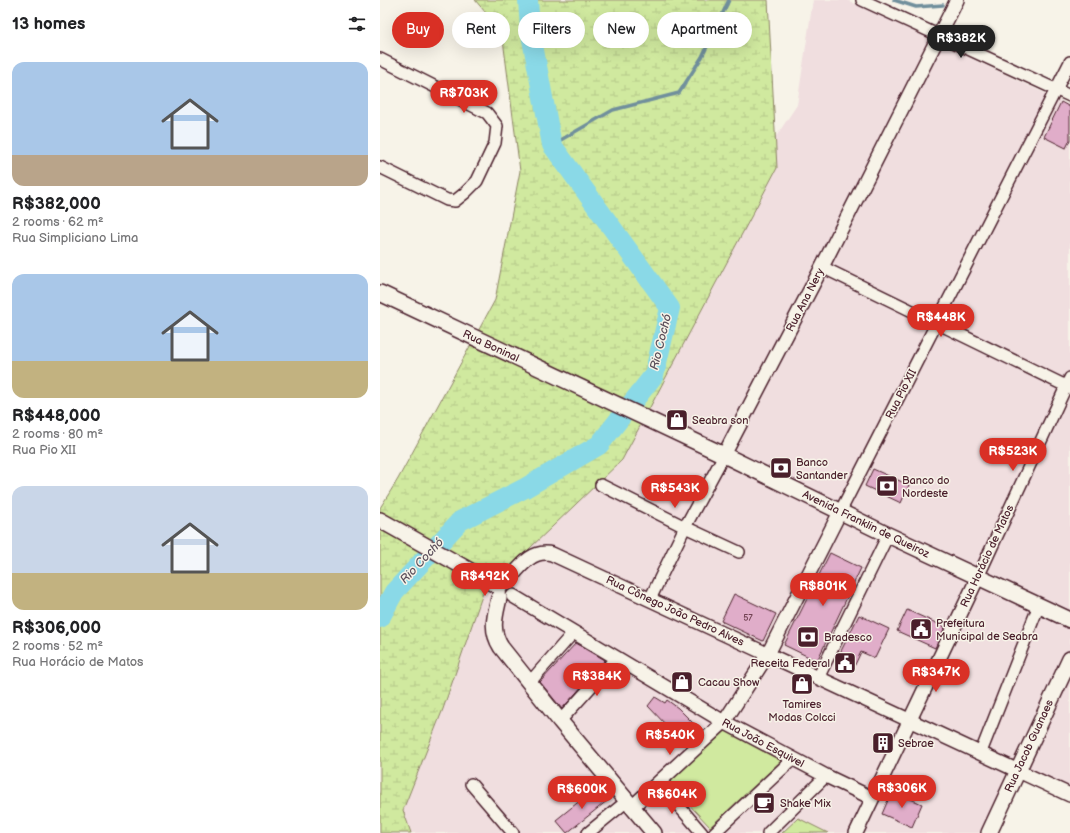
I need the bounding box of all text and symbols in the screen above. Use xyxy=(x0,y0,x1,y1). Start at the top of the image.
chip: Buy xyxy=(392,12,444,48)
chip: Rent xyxy=(452,12,510,48)
chip: Filters xyxy=(518,12,585,48)
chip: New xyxy=(593,12,649,48)
chip: Apartment xyxy=(657,12,752,48)
icon: filters xyxy=(346,13,368,35)
text: 13 homes xyxy=(12,14,85,34)
pin: R$382K xyxy=(928,25,994,59)
text: R$382K xyxy=(936,30,986,46)
pin: R$703K xyxy=(431,80,497,114)
text: R$703K xyxy=(439,85,489,101)
icon: home xyxy=(154,88,226,160)
text: R$382,000 xyxy=(12,194,101,214)
text: 2 rooms · 62 m² xyxy=(12,214,104,230)
text: Rua Simpliciano Lima xyxy=(12,230,138,246)
street label: Rua Ana Nery xyxy=(783,266,827,334)
icon: home xyxy=(154,300,226,372)
pin: R$448K xyxy=(908,304,974,338)
text: R$448K xyxy=(916,309,966,325)
water label: Rio Cochó xyxy=(647,313,675,371)
street label: Rua Boninal xyxy=(461,327,521,365)
street label: Rua Pio XII xyxy=(883,366,919,421)
text: R$448,000 xyxy=(12,406,101,426)
shop icon: Seabra son xyxy=(664,407,690,433)
place label: Seabra son xyxy=(692,414,748,427)
text: 2 rooms · 80 m² xyxy=(12,426,103,442)
pin: R$523K xyxy=(980,438,1046,472)
text: Rua Pio XII xyxy=(12,442,76,458)
text: R$523K xyxy=(989,443,1037,459)
bank icon: Banco Santander xyxy=(768,455,794,481)
place label: Banco Santander xyxy=(796,456,848,482)
bank icon: Banco do Nordeste xyxy=(874,473,900,499)
place label: Banco do Nordeste xyxy=(902,474,950,500)
pin: R$543K xyxy=(642,475,708,509)
text: R$543K xyxy=(650,480,700,496)
street label: Avenida Franklin de Queiroz xyxy=(800,488,932,561)
street label: Rua Horácio de Matos xyxy=(958,502,1017,609)
icon: home xyxy=(154,512,226,584)
water label: Rio Cochó xyxy=(397,535,447,587)
pin: R$492K xyxy=(452,563,518,597)
text: R$492K xyxy=(460,568,510,584)
street label: Rua Cônego João Pedro Alves xyxy=(604,573,747,649)
pin: R$801K xyxy=(790,573,856,607)
text: R$801K xyxy=(799,578,847,594)
house number: 57 xyxy=(743,613,753,624)
public building icon: Prefeitura Municipal de Seabra xyxy=(908,616,934,642)
place label: Prefeitura Municipal de Seabra xyxy=(936,617,1038,643)
text: R$306,000 xyxy=(12,618,101,638)
bank icon: Bradesco xyxy=(795,624,821,650)
place label: Bradesco xyxy=(824,631,872,644)
text: 2 rooms · 52 m² xyxy=(12,638,103,654)
public building icon: Receita Federal xyxy=(832,650,858,676)
text: Rua Horácio de Matos xyxy=(12,654,144,670)
place label: Receita Federal xyxy=(750,657,830,670)
pin: R$347K xyxy=(903,659,969,693)
pin: R$384K xyxy=(564,663,630,697)
text: R$347K xyxy=(912,664,960,680)
text: R$384K xyxy=(572,668,622,684)
shop icon: Cacau Show xyxy=(669,669,695,695)
shop icon: Tamires Modas Colcci xyxy=(789,671,815,697)
place label: Cacau Show xyxy=(698,676,760,689)
street label: Rua Jacob Guanaes xyxy=(1002,697,1056,794)
place label: Tamires Modas Colcci xyxy=(768,698,836,724)
street label: Rua João Esquivel xyxy=(720,716,806,770)
pin: R$540K xyxy=(637,722,703,756)
text: R$540K xyxy=(645,727,695,743)
building icon: Sebrae xyxy=(870,730,896,756)
place label: Sebrae xyxy=(898,737,934,750)
pin: R$306K xyxy=(869,775,935,809)
pin: R$600K xyxy=(549,776,615,810)
text: R$306K xyxy=(877,780,927,796)
text: R$600K xyxy=(557,781,607,797)
pin: R$604K xyxy=(639,781,705,815)
text: R$604K xyxy=(647,786,697,802)
cafe icon: Shake Mix xyxy=(751,790,777,816)
place label: Shake Mix xyxy=(780,797,831,810)

